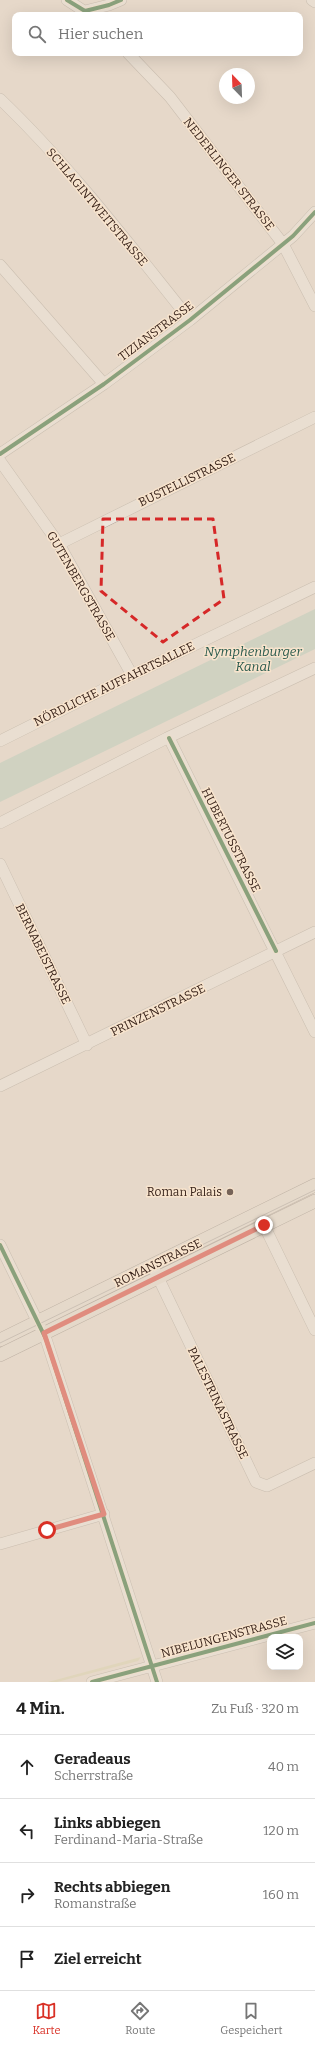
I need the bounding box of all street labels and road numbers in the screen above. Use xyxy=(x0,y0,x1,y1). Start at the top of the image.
street label: NEDERLINGER STRASSE xyxy=(181,115,277,233)
street label: SCHLAGINTWEITSTRASSE xyxy=(44,145,150,269)
street label: TIZIANSTRASSE xyxy=(116,298,196,364)
street label: BUSTELLISTRASSE xyxy=(136,450,238,510)
street label: GUTENBERGSTRASSE xyxy=(44,529,118,643)
street label: NÖRDLICHE AUFFAHRTSALLEE xyxy=(31,638,197,729)
street label: HUBERTUSSTRASSE xyxy=(199,786,263,894)
street label: BERNABEISTRASSE xyxy=(13,901,73,1007)
street label: PRINZENSTRASSE xyxy=(108,981,208,1039)
street label: ROMANSTRASSE xyxy=(112,1236,204,1290)
street label: PALESTRINASTRASSE xyxy=(185,1345,251,1461)
street label: NIBELUNGENSTRASSE xyxy=(159,1613,289,1661)

